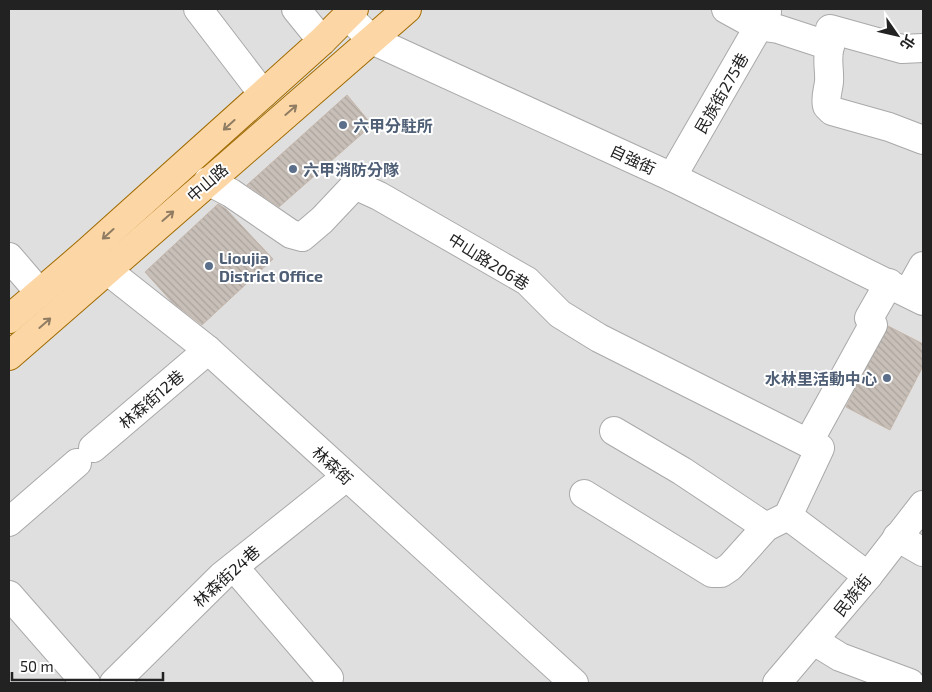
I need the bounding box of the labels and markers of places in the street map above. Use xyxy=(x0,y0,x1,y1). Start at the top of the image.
place label: 六甲分駐所 xyxy=(353,116,433,135)
marker: 六甲分駐所 xyxy=(337,119,349,131)
place label: 六甲消防分隊 xyxy=(303,160,399,179)
marker: 六甲消防分隊 xyxy=(287,163,299,175)
place label: Lioujia District Office xyxy=(219,248,323,285)
marker: Lioujia District Office xyxy=(203,260,215,272)
place label: 水林里活動中心 xyxy=(765,369,877,388)
marker: 水林里活動中心 xyxy=(881,372,893,384)

